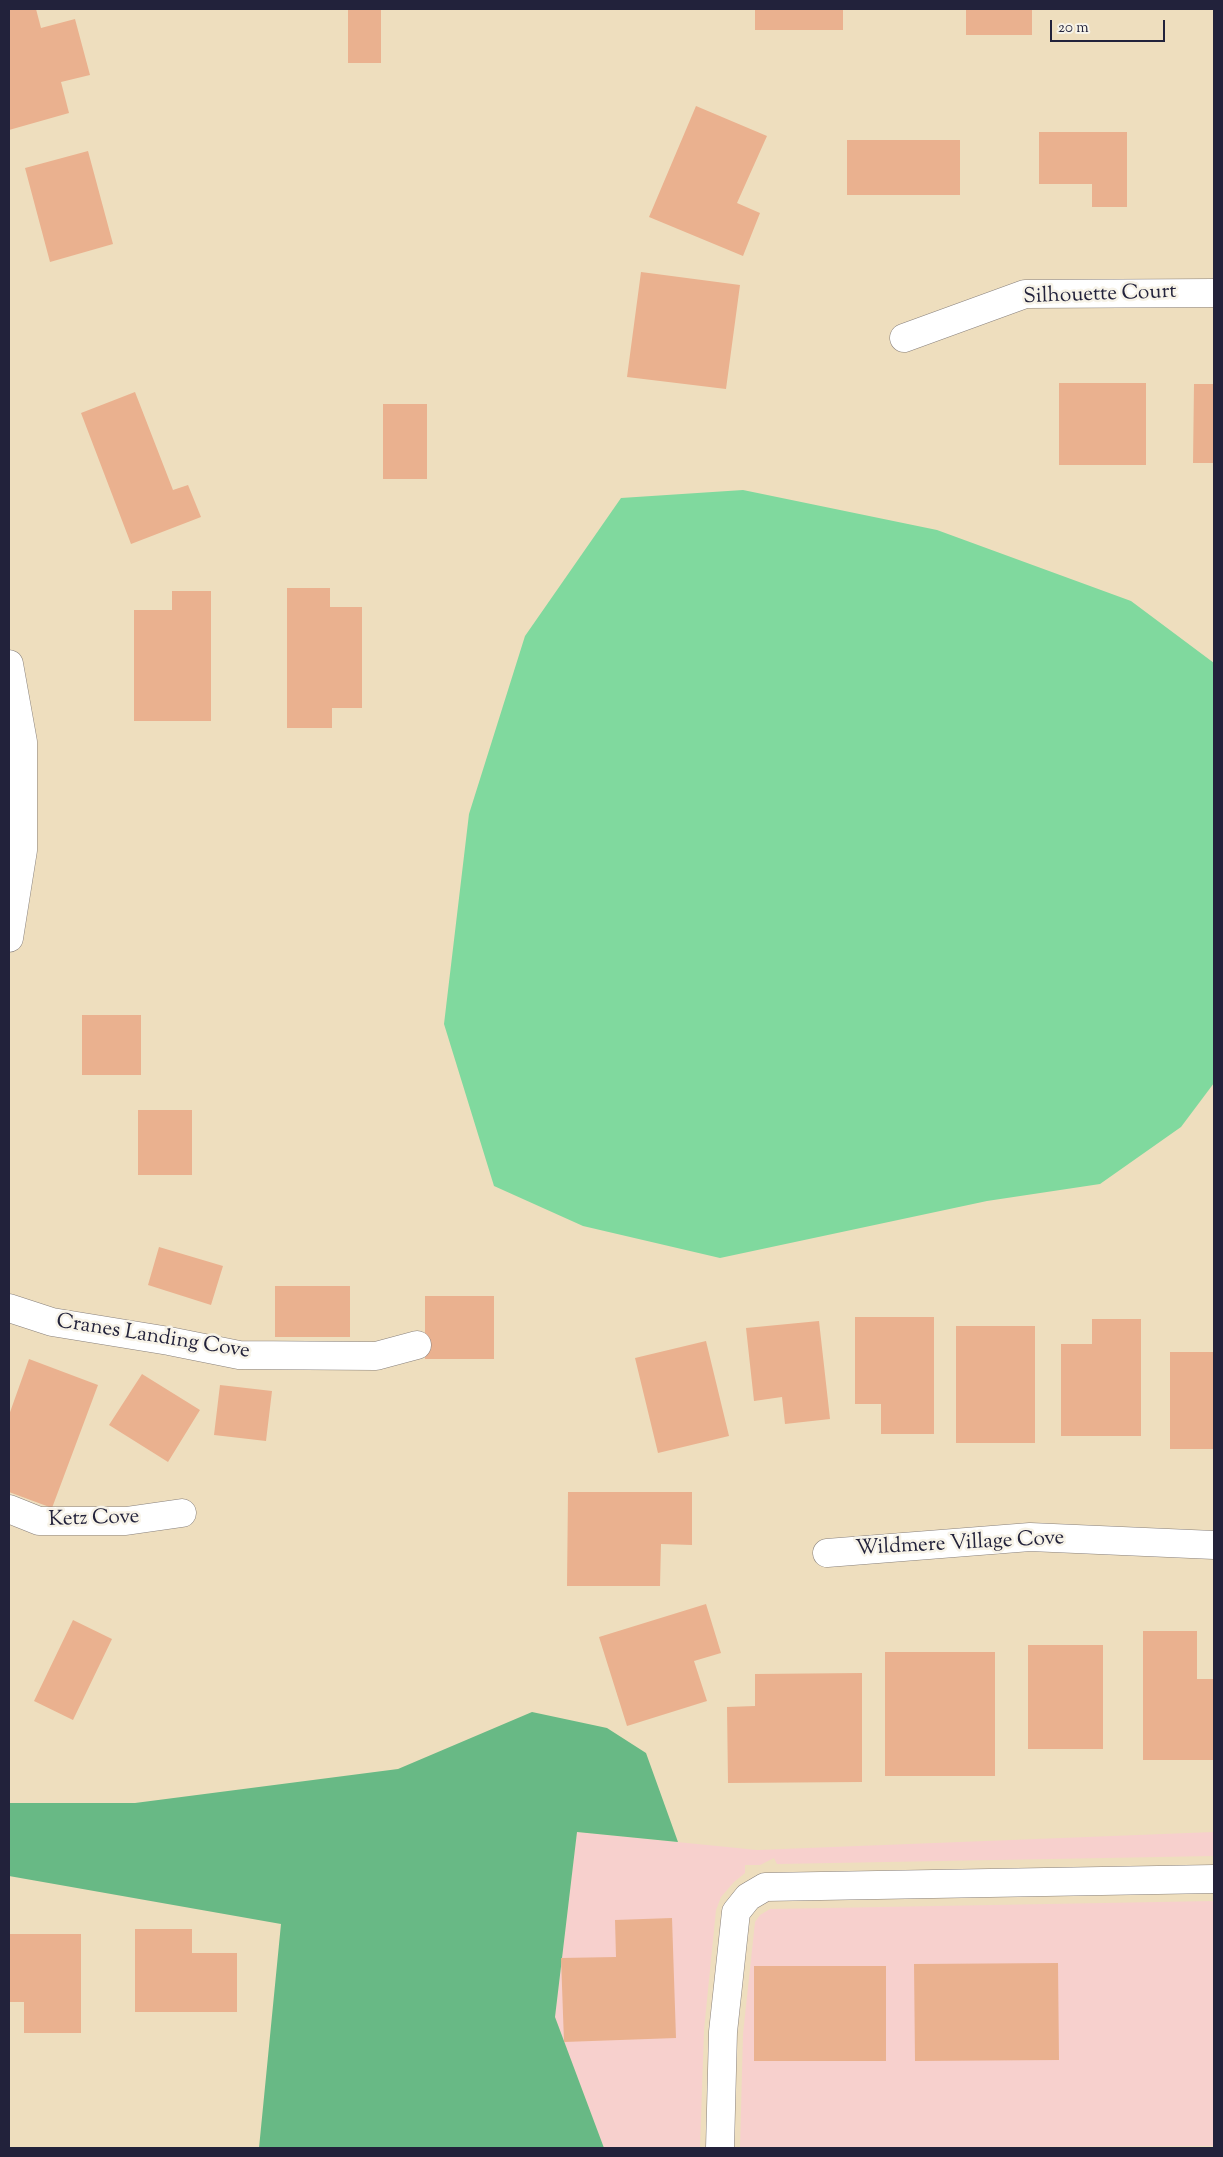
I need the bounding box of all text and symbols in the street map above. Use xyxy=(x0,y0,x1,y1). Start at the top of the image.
scale bar xyxy=(1053,10,1168,42)
text: 20 m xyxy=(1058,18,1089,39)
street label: Silhouette Court xyxy=(1023,281,1177,311)
street label: Cranes Landing Cove xyxy=(54,1310,252,1366)
street label: Ketz Cove xyxy=(48,1506,140,1534)
street label: Wildmere Village Cove xyxy=(855,1527,1065,1563)

